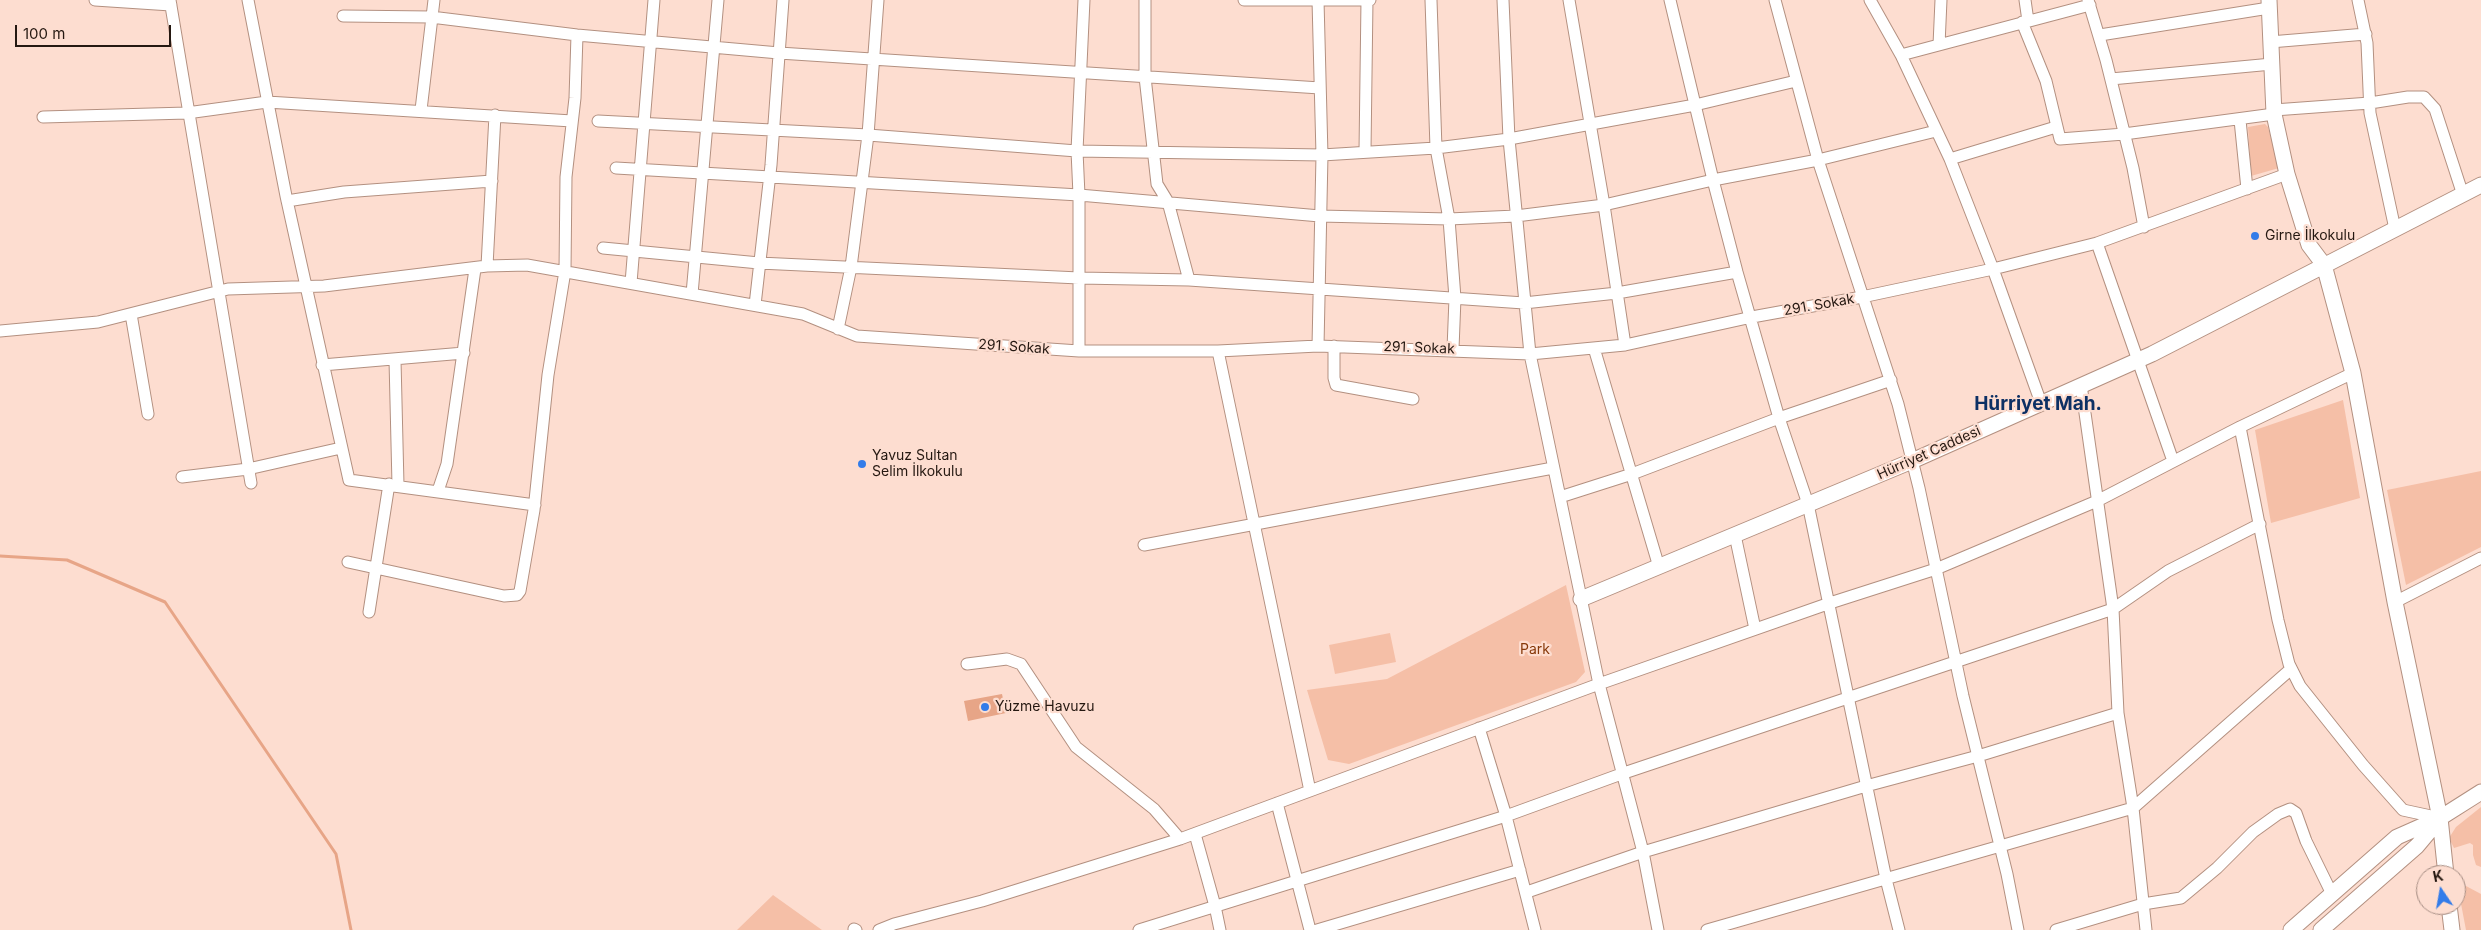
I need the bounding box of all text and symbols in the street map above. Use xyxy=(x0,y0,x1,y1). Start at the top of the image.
scale bar xyxy=(18,15,174,47)
text: 100 m xyxy=(23,24,65,43)
place label: Girne İlkokulu xyxy=(2265,228,2355,244)
marker: Girne İlkokulu xyxy=(2249,230,2261,242)
street label: 291. Sokak xyxy=(1782,291,1856,319)
street label: 291. Sokak xyxy=(978,336,1050,358)
street label: 291. Sokak xyxy=(1383,338,1455,358)
district label: Hürriyet Mah. xyxy=(1974,393,2102,415)
street label: Hürriyet Caddesi xyxy=(1875,423,1983,483)
place label: Yavuz Sultan Selim İlkokulu xyxy=(872,448,963,481)
marker: Yavuz Sultan Selim İlkokulu xyxy=(856,458,868,470)
park label: Park xyxy=(1520,642,1550,658)
place label: Yüzme Havuzu xyxy=(995,699,1095,715)
marker: Yüzme Havuzu xyxy=(979,701,991,713)
north arrow xyxy=(2416,865,2466,915)
text: K xyxy=(2431,866,2445,885)

